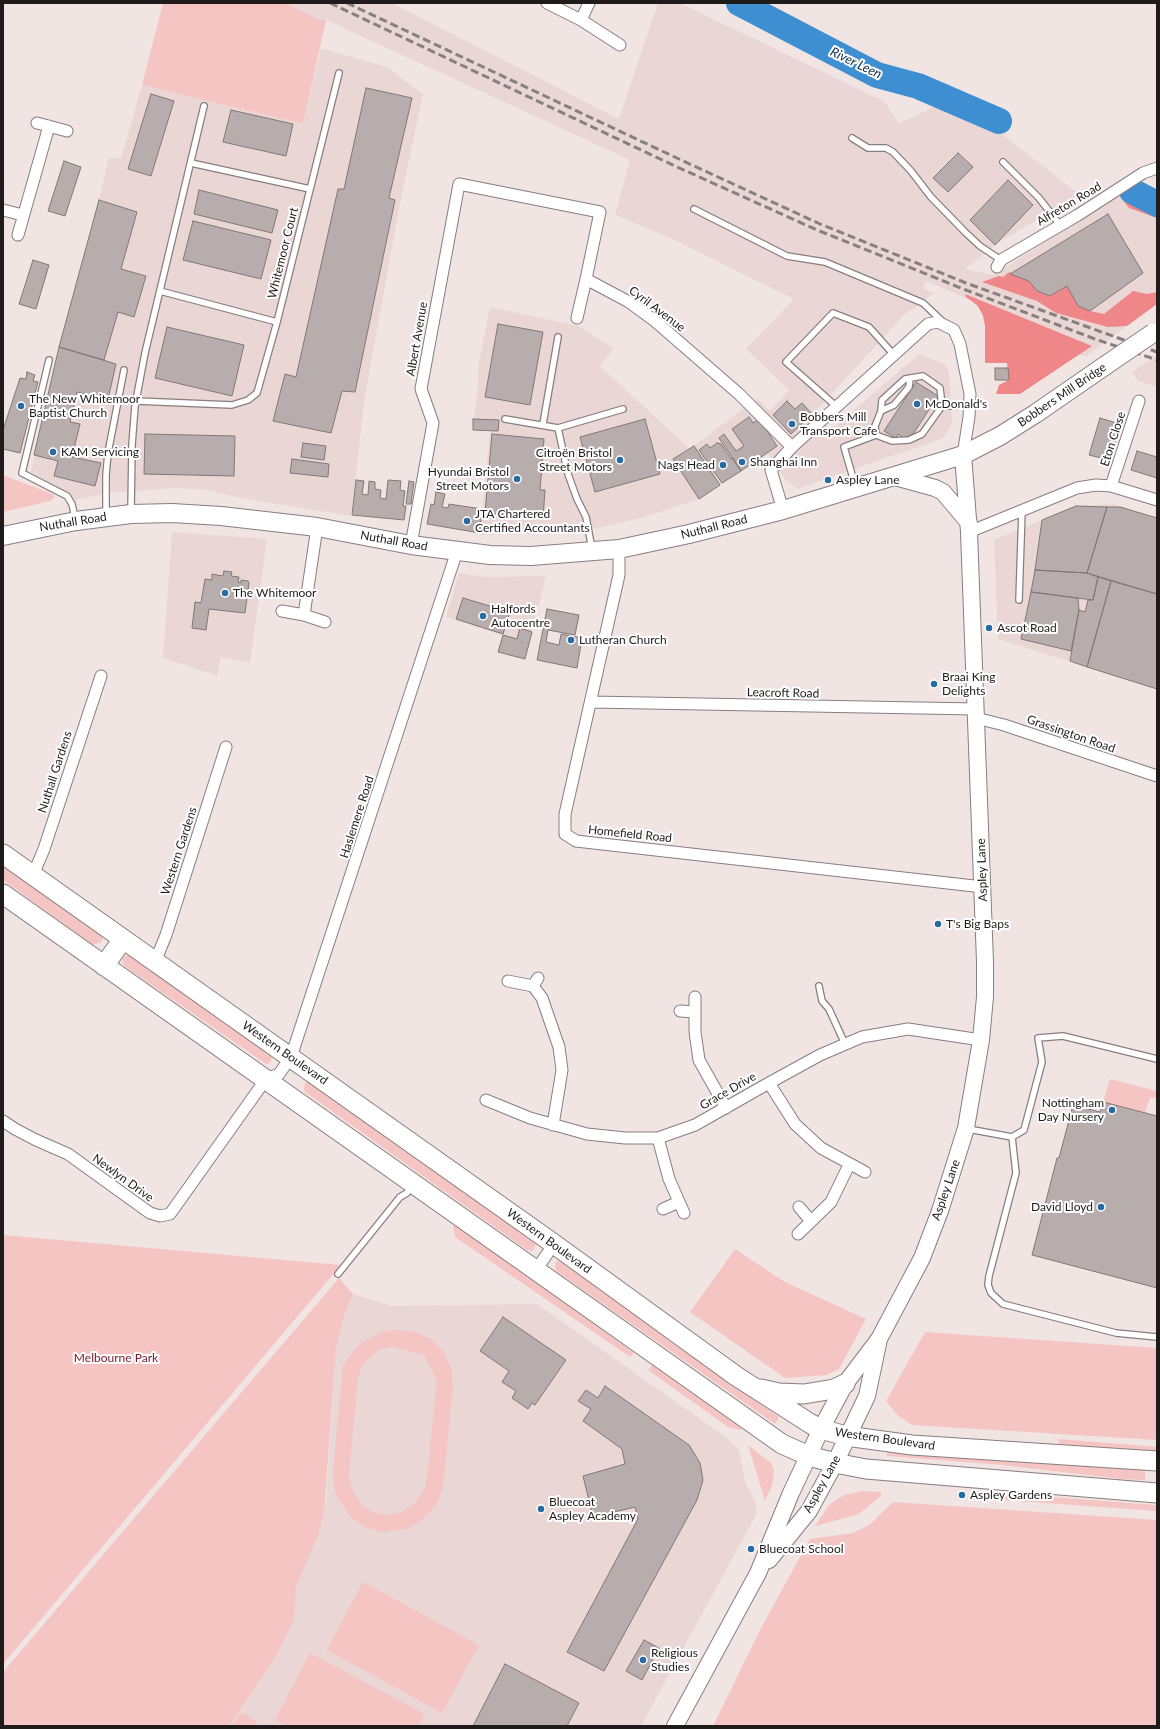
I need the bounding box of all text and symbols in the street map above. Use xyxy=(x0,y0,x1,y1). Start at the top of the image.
water label: River Leen xyxy=(828,44,884,82)
street label: Alfreton Road xyxy=(1034,179,1104,229)
street label: Whitemoor Court xyxy=(265,206,301,300)
street label: Cyril Avenue xyxy=(626,283,688,335)
street label: Albert Avenue xyxy=(403,301,431,377)
street label: Bobbers Mill Bridge xyxy=(1015,360,1109,430)
place label: The New Whitemoor Baptist Church xyxy=(29,392,140,420)
place label: McDonald's xyxy=(925,397,987,411)
marker: McDonald's xyxy=(912,399,922,409)
marker: The New Whitemoor Baptist Church xyxy=(16,401,26,411)
place label: Bobbers Mill Transport Cafe xyxy=(800,410,877,438)
street label: Eton Close xyxy=(1097,410,1129,468)
marker: Bobbers Mill Transport Cafe xyxy=(787,419,797,429)
place label: KAM Servicing xyxy=(61,445,139,459)
place label: Citroën Bristol Street Motors xyxy=(536,446,612,474)
marker: KAM Servicing xyxy=(48,447,58,457)
marker: Citroën Bristol Street Motors xyxy=(615,455,625,465)
place label: Shanghai Inn xyxy=(750,455,817,469)
marker: Shanghai Inn xyxy=(737,457,747,467)
place label: Nags Head xyxy=(658,458,715,472)
marker: Nags Head xyxy=(718,460,728,470)
place label: Hyundai Bristol Street Motors xyxy=(428,465,509,493)
place label: Aspley Lane xyxy=(836,473,899,487)
marker: Hyundai Bristol Street Motors xyxy=(512,474,522,484)
marker: Aspley Lane xyxy=(823,475,833,485)
place label: JTA Chartered Certified Accountants xyxy=(475,507,590,535)
street label: Nuthall Road xyxy=(38,510,108,534)
street label: Nuthall Road xyxy=(679,512,749,542)
marker: JTA Chartered Certified Accountants xyxy=(462,516,472,526)
street label: Nuthall Road xyxy=(359,528,429,554)
place label: The Whitemoor xyxy=(233,586,316,600)
marker: The Whitemoor xyxy=(220,588,230,598)
place label: Halfords Autocentre xyxy=(491,602,550,630)
marker: Halfords Autocentre xyxy=(478,611,488,621)
place label: Ascot Road xyxy=(997,621,1057,635)
marker: Ascot Road xyxy=(984,623,994,633)
place label: Lutheran Church xyxy=(579,633,667,647)
marker: Lutheran Church xyxy=(566,635,576,645)
place label: Braai King Delights xyxy=(942,670,996,698)
marker: Braai King Delights xyxy=(929,679,939,689)
street label: Leacroft Road xyxy=(747,685,819,701)
street label: Grassington Road xyxy=(1025,712,1117,756)
street label: Nuthall Gardens xyxy=(35,729,75,815)
street label: Haslemere Road xyxy=(337,774,377,860)
street label: Western Gardens xyxy=(158,805,200,897)
street label: Homefield Road xyxy=(587,822,673,846)
street label: Aspley Lane xyxy=(974,838,990,902)
place label: T's Big Baps xyxy=(946,917,1009,931)
marker: T's Big Baps xyxy=(933,919,943,929)
street label: Western Boulevard xyxy=(239,1018,331,1088)
street label: Grace Drive xyxy=(697,1069,759,1113)
place label: Nottingham Day Nursery xyxy=(1038,1096,1104,1124)
marker: Nottingham Day Nursery xyxy=(1107,1105,1117,1115)
street label: Newlyn Drive xyxy=(90,1151,156,1205)
street label: Aspley Lane xyxy=(929,1158,963,1222)
place label: David Lloyd xyxy=(1031,1200,1093,1214)
marker: David Lloyd xyxy=(1096,1202,1106,1212)
street label: Western Boulevard xyxy=(504,1205,594,1277)
park label: Melbourne Park xyxy=(74,1351,158,1365)
street label: Western Boulevard xyxy=(834,1425,936,1453)
street label: Aspley Lane xyxy=(800,1453,844,1515)
place label: Aspley Gardens xyxy=(970,1488,1052,1502)
marker: Aspley Gardens xyxy=(957,1490,967,1500)
place label: Bluecoat Aspley Academy xyxy=(549,1495,636,1523)
marker: Bluecoat Aspley Academy xyxy=(536,1504,546,1514)
place label: Bluecoat School xyxy=(759,1542,844,1556)
marker: Bluecoat School xyxy=(746,1544,756,1554)
place label: Religious Studies xyxy=(651,1646,698,1674)
marker: Religious Studies xyxy=(638,1655,648,1665)

